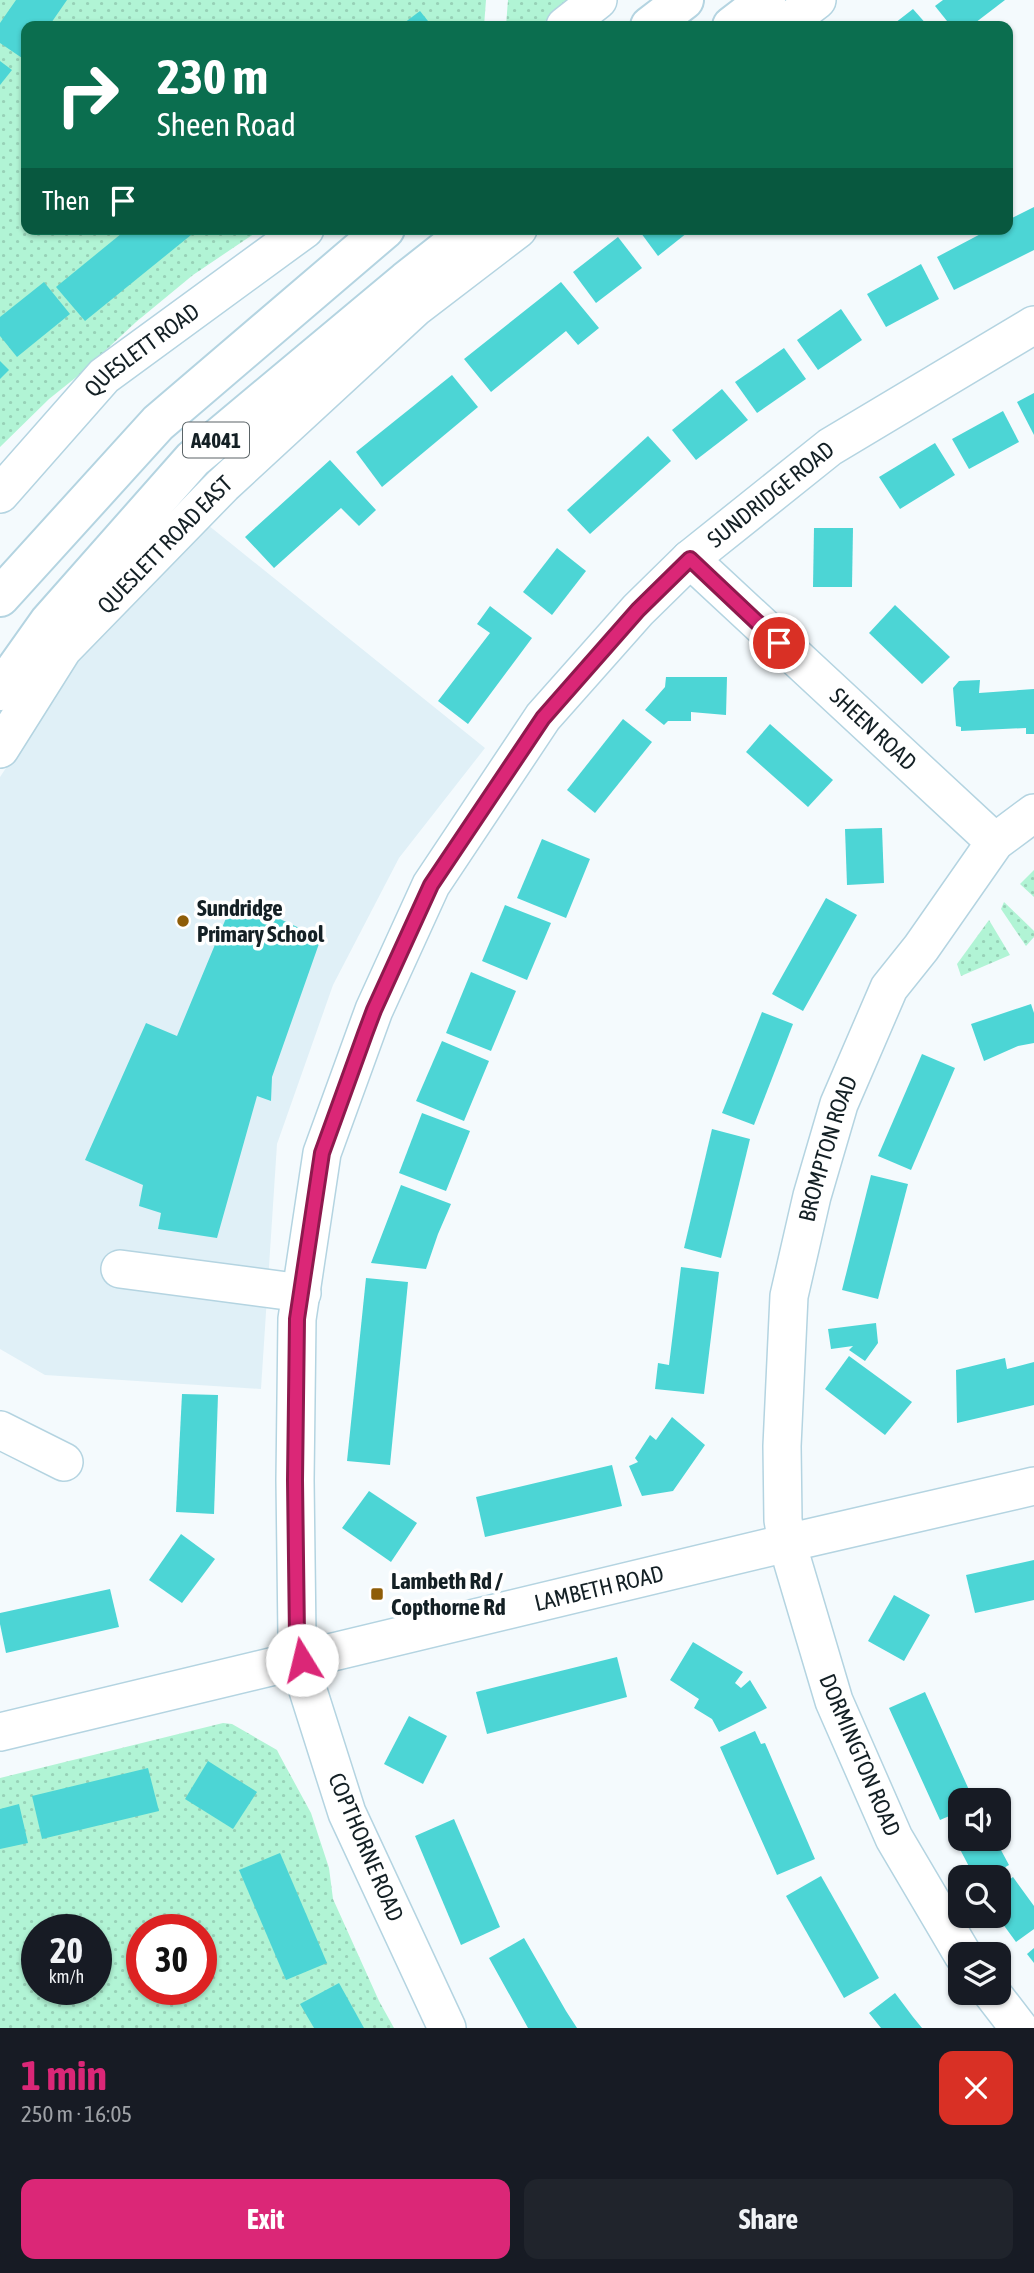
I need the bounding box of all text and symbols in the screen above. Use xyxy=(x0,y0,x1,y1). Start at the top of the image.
text: 230 m xyxy=(157,48,268,104)
icon: right xyxy=(42,49,133,140)
text: Sheen Road xyxy=(157,106,296,143)
icon: arrive xyxy=(104,182,142,220)
text: Then xyxy=(42,186,90,216)
street label: QUESLETT ROAD xyxy=(79,298,204,402)
road number: A4041 xyxy=(183,422,249,458)
street label: SUNDRIDGE ROAD xyxy=(702,436,839,553)
street label: QUESLETT ROAD EAST xyxy=(92,470,237,619)
pin xyxy=(749,613,809,673)
icon: arrive xyxy=(760,624,798,662)
street label: SHEEN ROAD xyxy=(825,683,922,775)
place label: Sundridge Primary School xyxy=(197,895,325,947)
marker: Sundridge Primary School xyxy=(175,913,191,929)
street label: BROMPTON ROAD xyxy=(794,1072,863,1224)
street label: LAMBETH ROAD xyxy=(532,1560,666,1616)
place label: Lambeth Rd / Copthorne Rd xyxy=(391,1568,506,1620)
marker: Lambeth Rd / Copthorne Rd xyxy=(369,1586,385,1602)
position arrow xyxy=(265,1623,339,1697)
street label: DORMINGTON ROAD xyxy=(814,1670,906,1840)
street label: COPTHORNE ROAD xyxy=(323,1769,409,1925)
map controls xyxy=(948,1788,1011,2005)
button: sound xyxy=(948,1788,1011,1851)
button: search xyxy=(948,1865,1011,1928)
speed limit sign: 30 xyxy=(126,1914,217,2005)
text: 20 xyxy=(50,1930,83,1970)
button: layers xyxy=(948,1942,1011,2005)
text: km/h xyxy=(49,1966,84,1987)
text: 1 min xyxy=(21,2051,107,2099)
button: close xyxy=(939,2051,1013,2125)
text: 250 m · 16:05 xyxy=(21,2101,132,2127)
button: Exit xyxy=(21,2179,510,2259)
button: Share xyxy=(524,2179,1013,2259)

